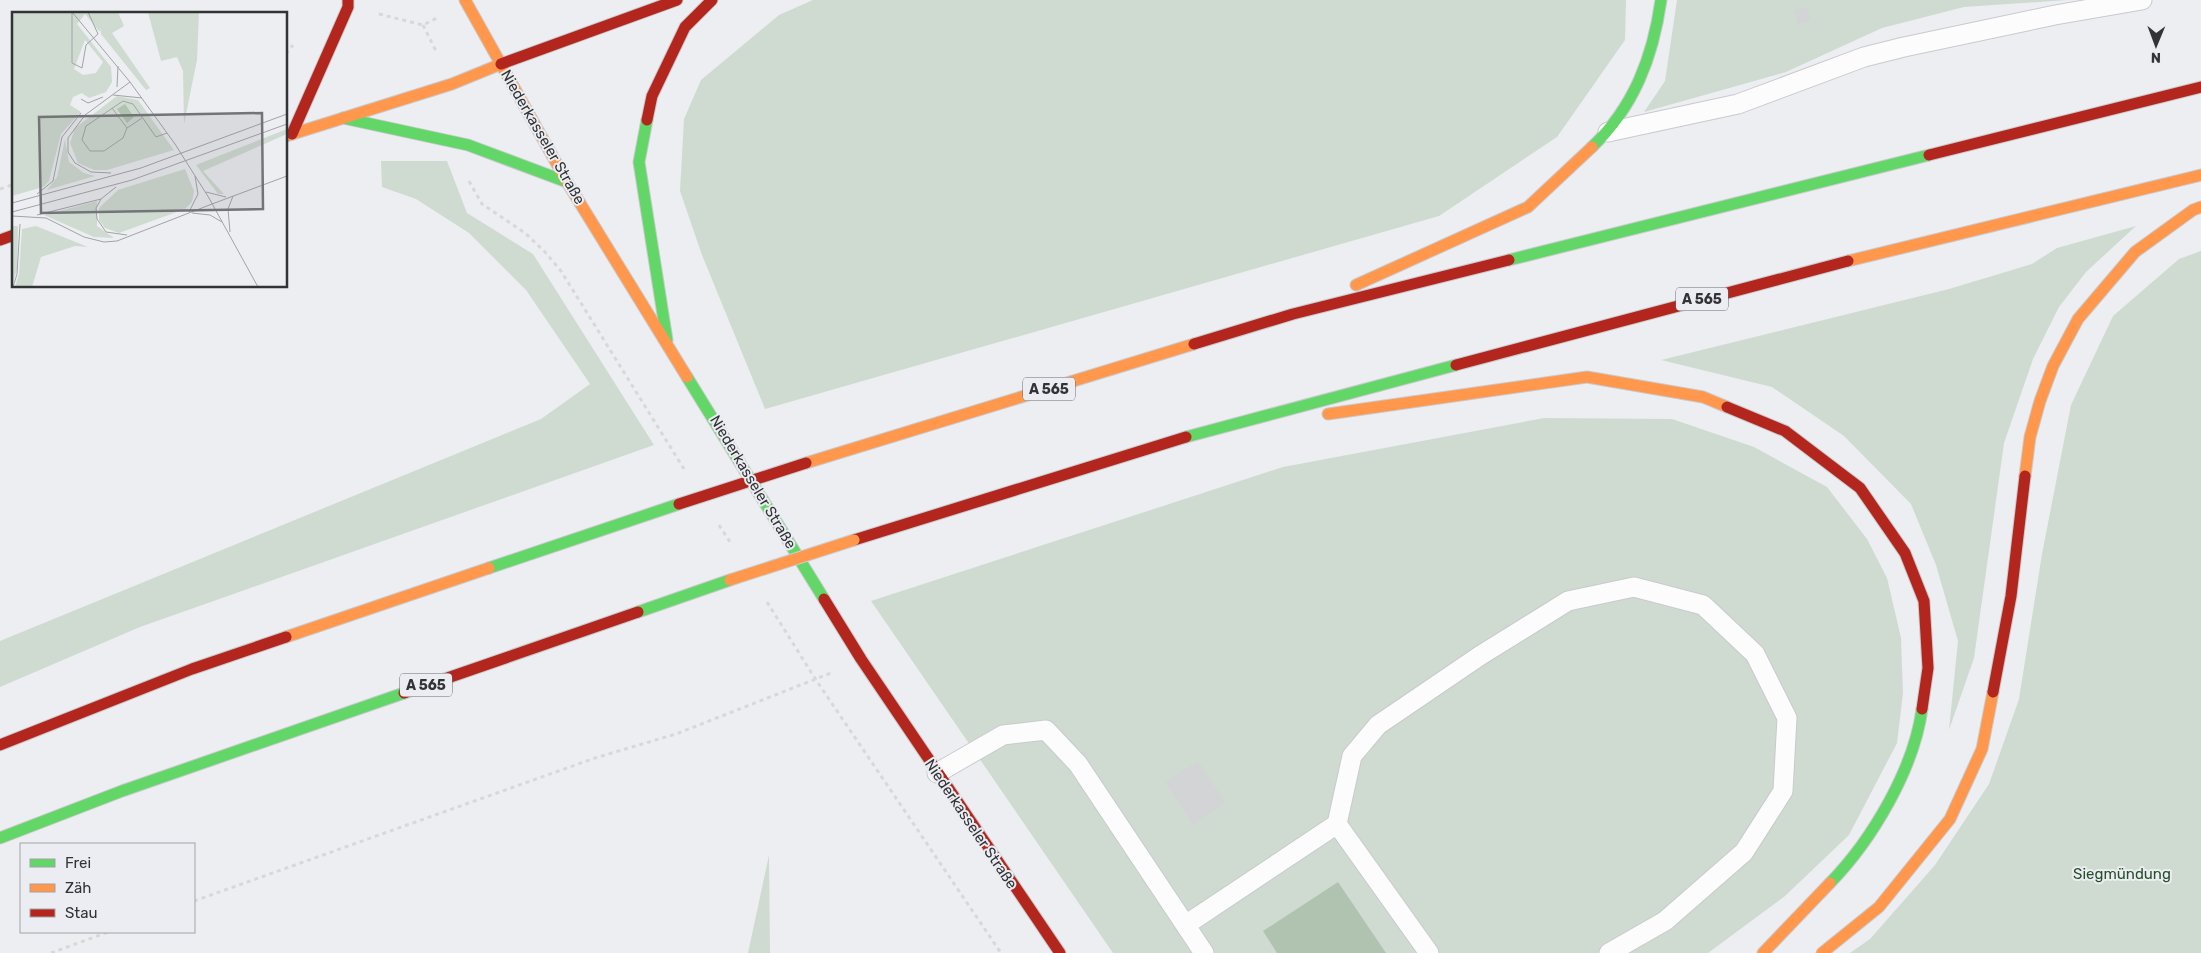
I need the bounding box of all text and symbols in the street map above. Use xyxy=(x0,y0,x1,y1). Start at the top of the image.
inset map xyxy=(12,12,288,288)
north arrow xyxy=(2131,20,2181,70)
text: N xyxy=(2151,49,2161,66)
street label: Niederkasseler Straße xyxy=(497,66,589,208)
road number: A 565 xyxy=(1676,288,1728,310)
road number: A 565 xyxy=(1023,378,1075,400)
street label: Niederkasseler Straße xyxy=(706,412,800,552)
road number: A 565 xyxy=(400,674,452,696)
street label: Niederkasseler Straße xyxy=(921,756,1021,892)
legend xyxy=(20,843,195,933)
text: Frei xyxy=(65,854,91,872)
park label: Siegmündung xyxy=(2073,865,2171,883)
text: Zäh xyxy=(65,879,91,897)
text: Stau xyxy=(65,904,98,922)

